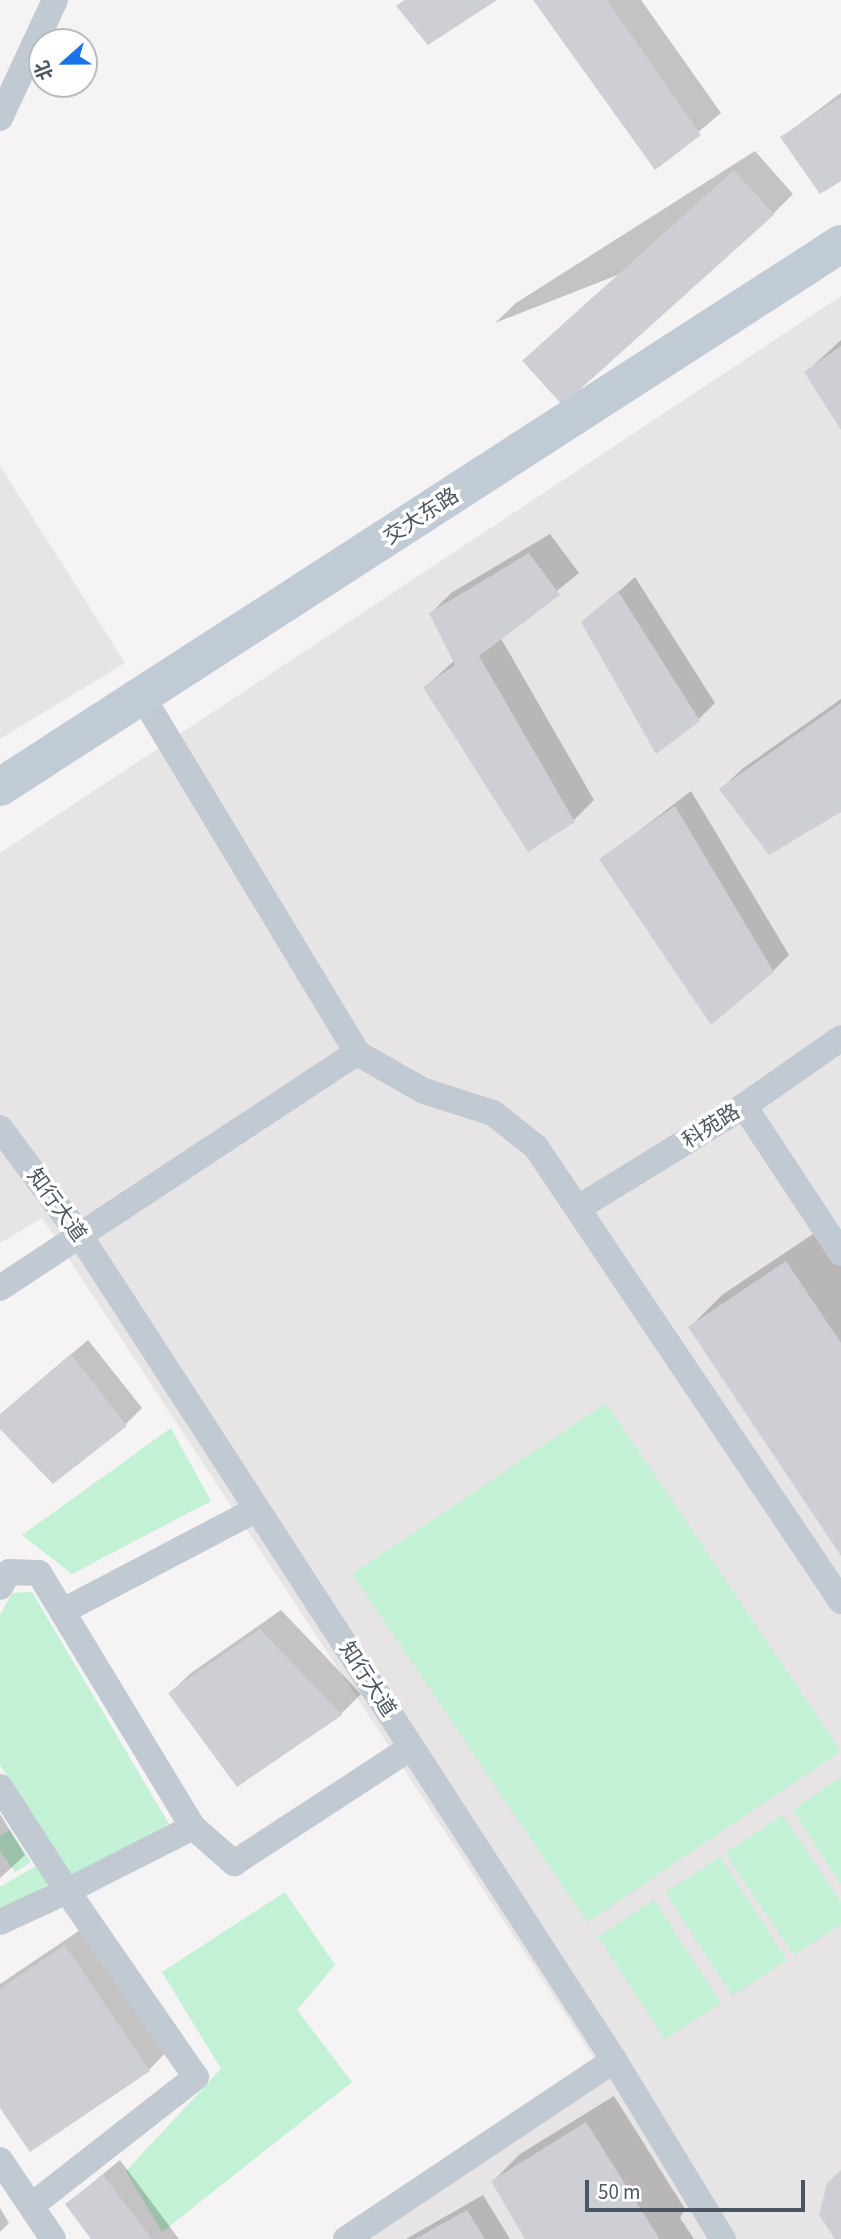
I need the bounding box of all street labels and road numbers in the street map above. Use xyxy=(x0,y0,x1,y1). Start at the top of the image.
street label: 交大东路 xyxy=(379,483,463,549)
street label: 科苑路 xyxy=(678,1099,744,1153)
street label: 知行大道 xyxy=(22,1164,92,1246)
street label: 知行大道 xyxy=(335,1637,401,1721)

